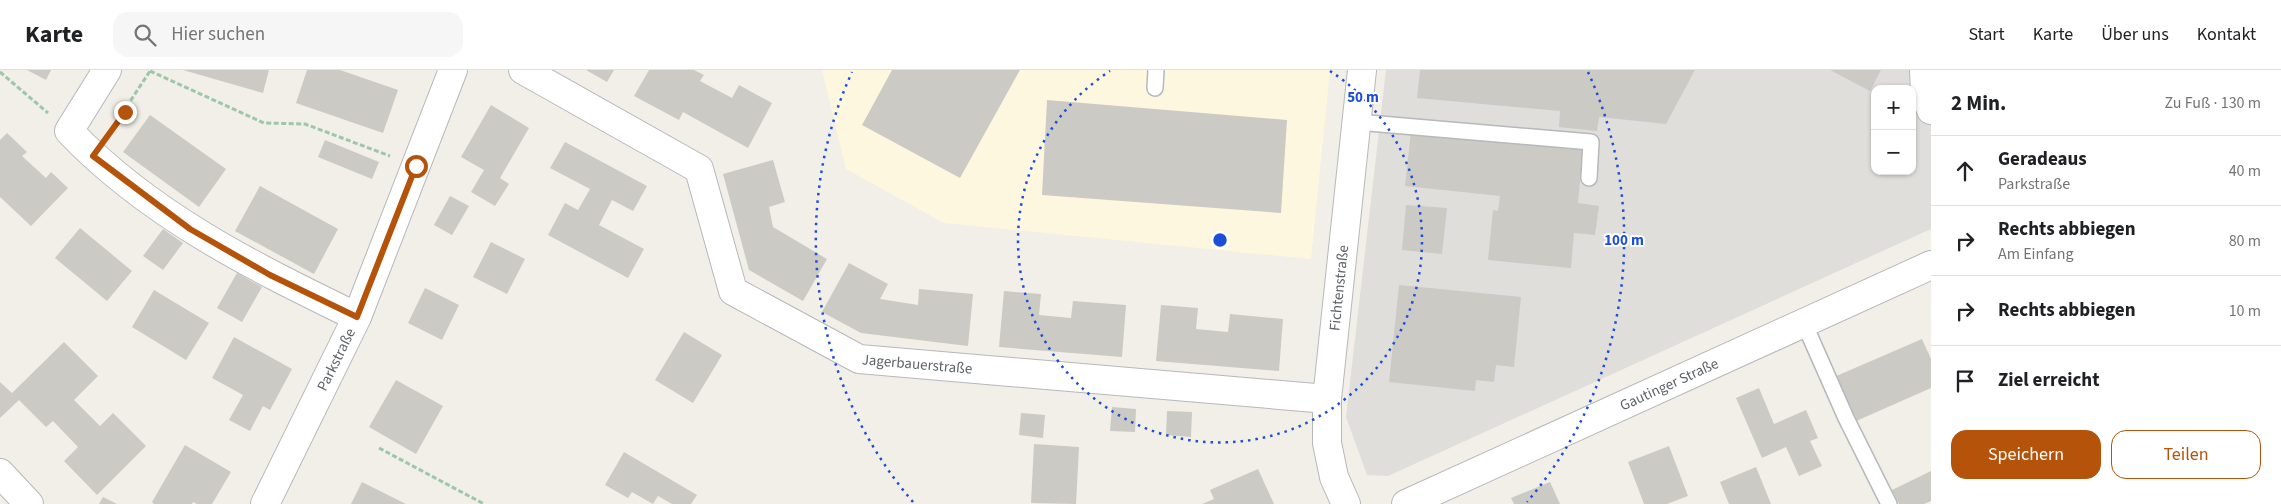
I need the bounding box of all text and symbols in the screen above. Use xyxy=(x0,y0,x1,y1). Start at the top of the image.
search box xyxy=(113,12,463,57)
text: Karte xyxy=(25,17,83,52)
icon: search xyxy=(131,21,159,49)
text: Hier suchen xyxy=(171,21,265,48)
text: Start xyxy=(1968,22,2005,47)
text: Karte xyxy=(2033,22,2073,47)
text: Über uns xyxy=(2101,22,2169,47)
text: Kontakt xyxy=(2197,22,2256,47)
map controls xyxy=(1871,85,1916,175)
button: + xyxy=(1871,85,1916,130)
text: 50 m xyxy=(1347,87,1379,108)
text: 2 Min. xyxy=(1951,88,2006,118)
text: Zu Fuß · 130 m xyxy=(2165,92,2261,114)
route end xyxy=(114,101,137,124)
button: − xyxy=(1871,130,1916,175)
text: Geradeaus xyxy=(1998,146,2087,173)
route start xyxy=(405,155,428,178)
icon: ahead xyxy=(1951,157,1979,185)
text: 40 m xyxy=(2229,160,2261,182)
text: Parkstraße xyxy=(1998,173,2070,195)
text: Rechts abbiegen xyxy=(1998,216,2136,243)
icon: right xyxy=(1951,227,1979,255)
text: 100 m xyxy=(1604,230,1644,251)
text: 80 m xyxy=(2229,230,2261,252)
centre of rings xyxy=(1211,231,1229,249)
text: Am Einfang xyxy=(1998,243,2074,265)
street label: Fichtenstraße xyxy=(1324,244,1354,332)
icon: right xyxy=(1951,297,1979,325)
text: Rechts abbiegen xyxy=(1998,297,2136,324)
text: 10 m xyxy=(2229,300,2261,322)
street label: Parkstraße xyxy=(312,325,361,395)
street label: Jagerbauerstraße xyxy=(861,349,973,380)
street label: Gautinger Straße xyxy=(1617,353,1722,416)
icon: arrive xyxy=(1951,367,1979,395)
text: Ziel erreicht xyxy=(1998,367,2099,394)
button: Speichern xyxy=(1951,430,2101,479)
button: Teilen xyxy=(2111,430,2261,479)

